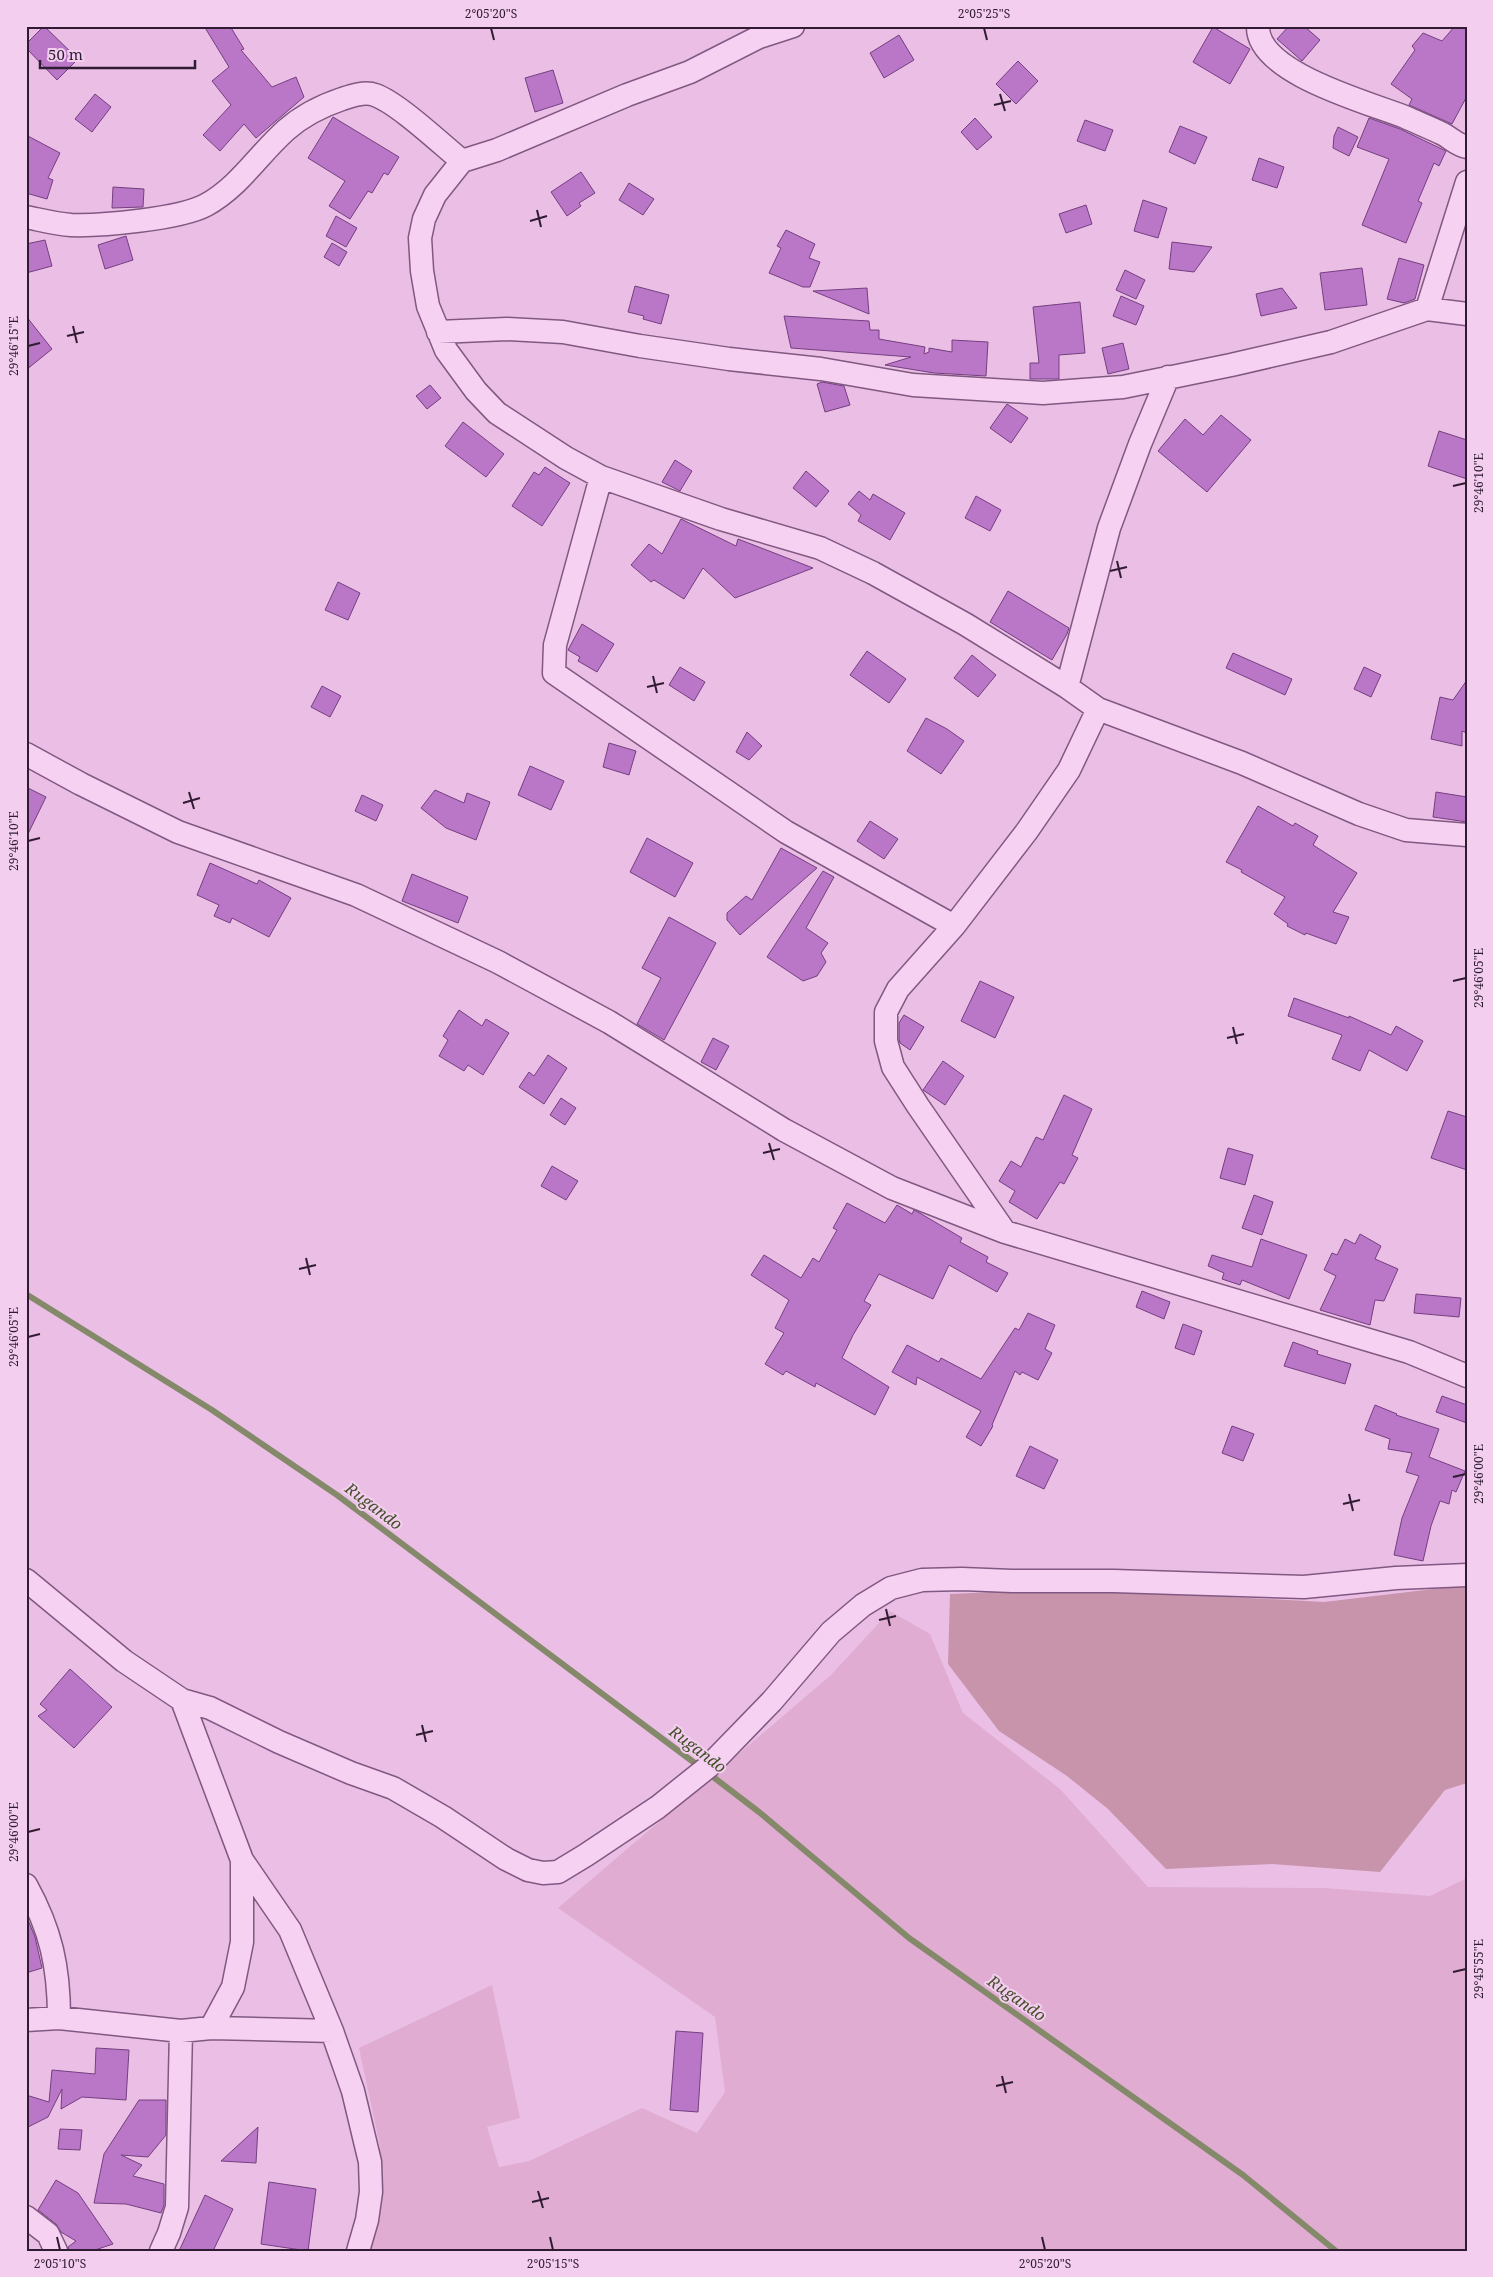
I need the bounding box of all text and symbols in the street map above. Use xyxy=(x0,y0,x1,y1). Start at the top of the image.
text: 2°05'20"S xyxy=(465,5,517,22)
text: 2°05'25"S xyxy=(958,5,1010,22)
scale bar xyxy=(40,38,195,70)
text: 50 m xyxy=(48,44,83,64)
text: 29°46'15"E xyxy=(5,316,22,376)
text: 29°46'10"E xyxy=(1470,453,1487,513)
text: 29°46'10"E xyxy=(5,811,22,871)
text: 29°46'05"E xyxy=(1470,948,1487,1008)
text: 29°46'05"E xyxy=(5,1307,22,1367)
text: 29°46'00"E xyxy=(1470,1444,1487,1504)
water label: Rugando xyxy=(340,1477,407,1535)
water label: Rugando xyxy=(664,1720,731,1778)
text: 29°46'00"E xyxy=(5,1802,22,1862)
text: 29°45'55"E xyxy=(1470,1939,1487,1999)
water label: Rugando xyxy=(983,1969,1051,2026)
text: 2°05'10"S xyxy=(34,2255,86,2272)
text: 2°05'15"S xyxy=(527,2255,579,2272)
text: 2°05'20"S xyxy=(1019,2255,1071,2272)

